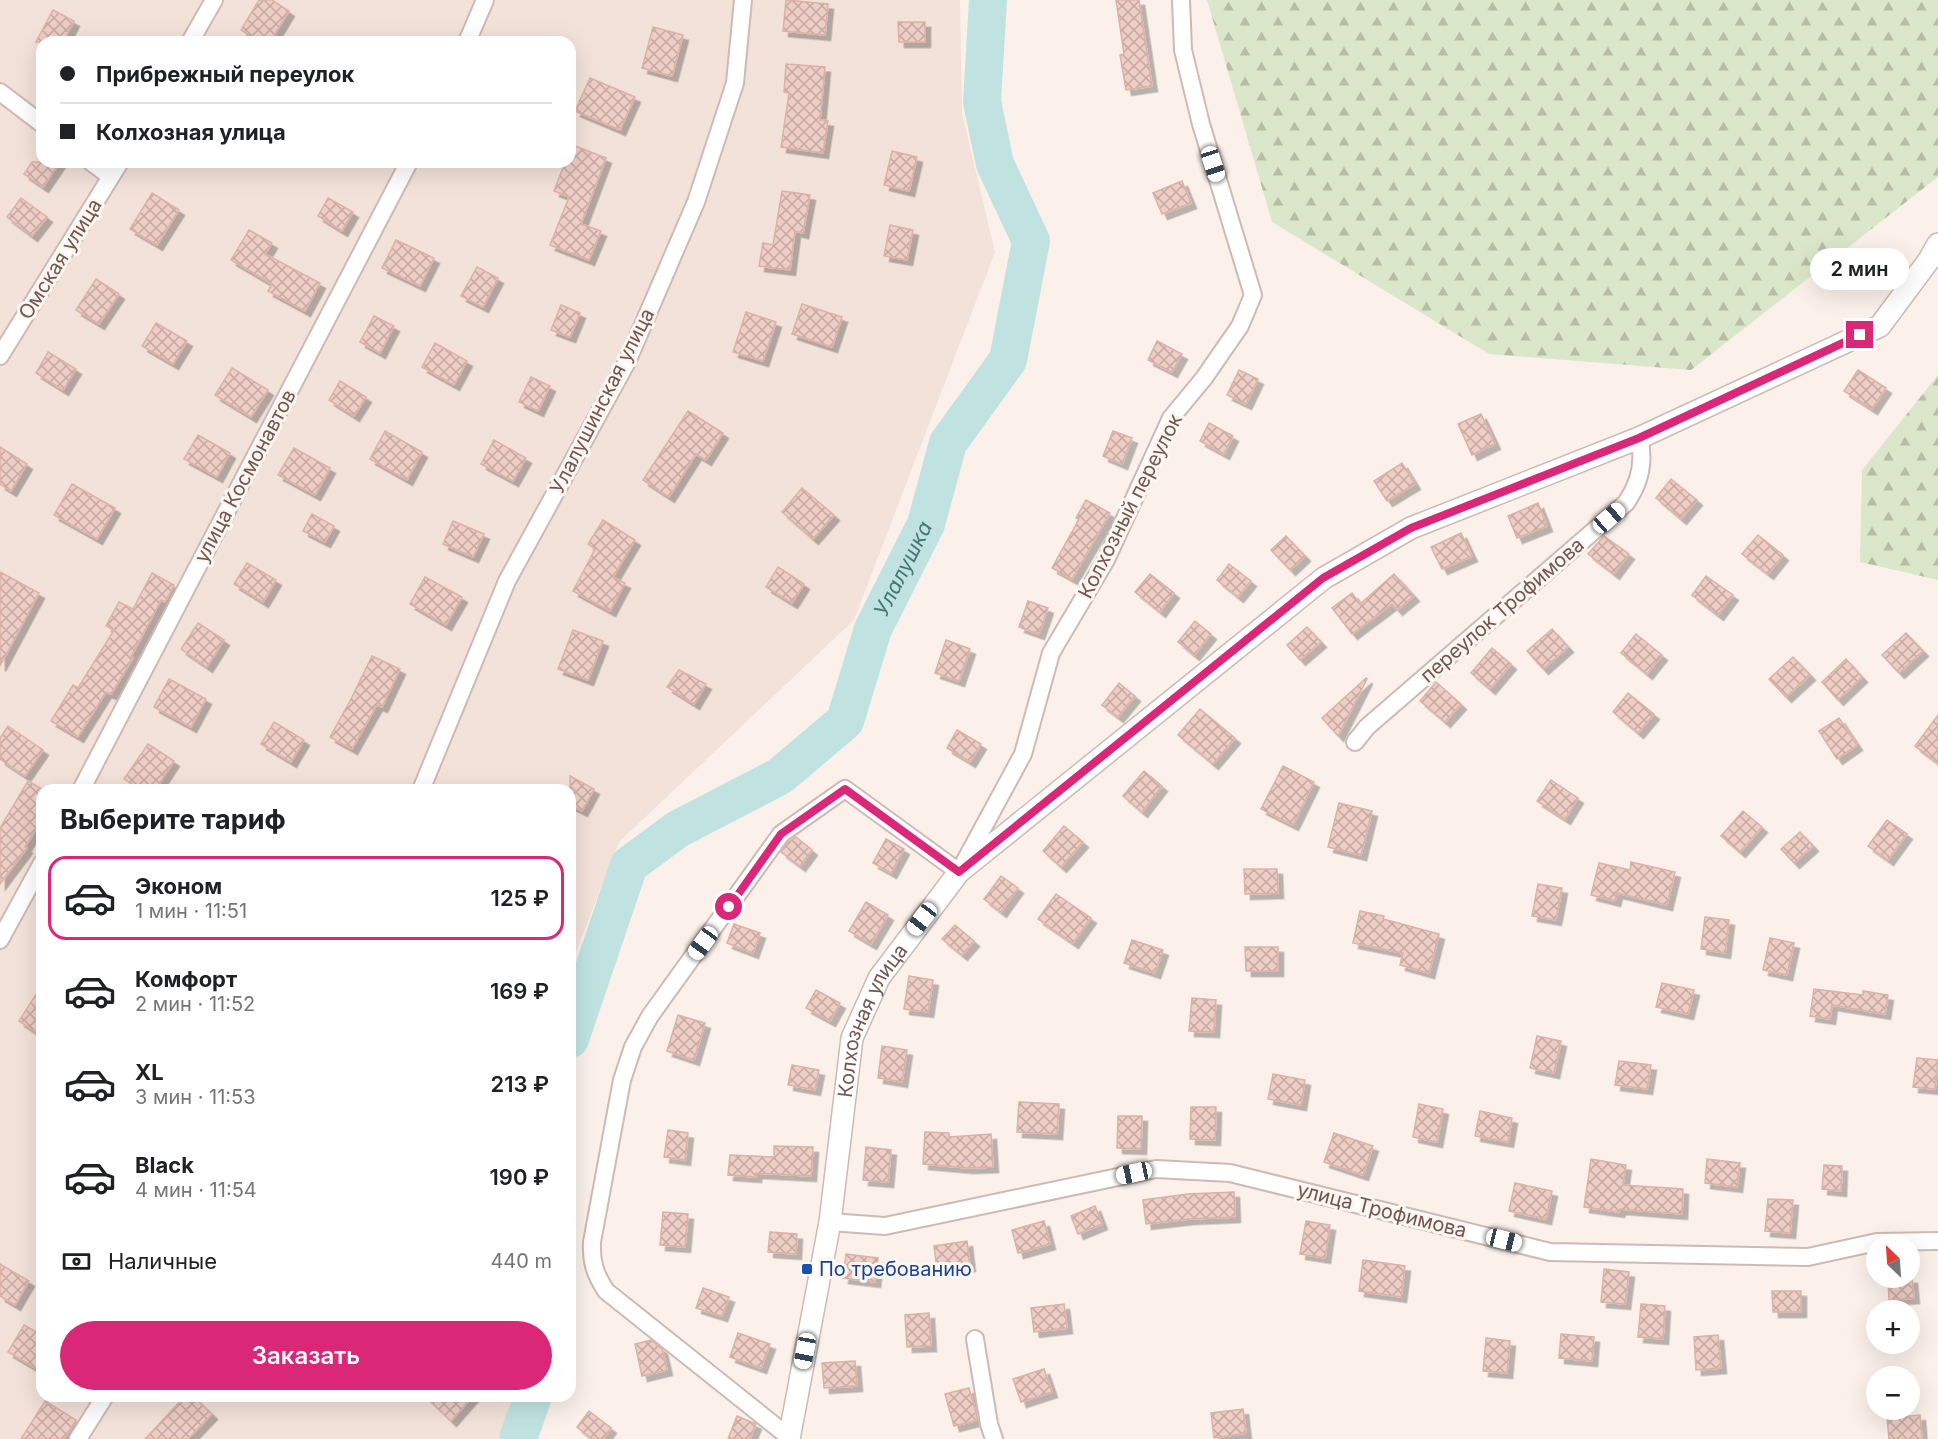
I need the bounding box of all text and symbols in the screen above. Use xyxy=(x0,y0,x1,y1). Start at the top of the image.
text: Прибрежный переулок xyxy=(96,61,354,87)
text: Колхозная улица xyxy=(96,119,286,145)
car xyxy=(1199,144,1227,184)
street label: Омская улица xyxy=(13,194,107,324)
callout: 2 мин xyxy=(1810,248,1910,290)
text: 2 мин xyxy=(1831,257,1888,281)
street label: Улалушинская улица xyxy=(545,304,659,498)
route end xyxy=(1846,321,1873,348)
street label: улица Космонавтов xyxy=(189,385,301,567)
street label: Колхозный переулок xyxy=(1073,409,1187,602)
car xyxy=(1590,499,1628,537)
water label: Улалушка xyxy=(868,517,937,621)
street label: переулок Трофимова xyxy=(1415,532,1589,688)
text: Выберите тариф xyxy=(60,803,286,836)
icon: car xyxy=(63,871,117,925)
text: Эконом xyxy=(135,873,222,899)
text: 125 ₽ xyxy=(491,885,549,911)
route start xyxy=(715,893,742,920)
text: 1 мин · 11:51 xyxy=(135,899,247,923)
car xyxy=(904,899,940,939)
car xyxy=(685,923,721,963)
street label: Колхозная улица xyxy=(833,939,912,1099)
icon: car xyxy=(63,964,117,1018)
text: Комфорт xyxy=(135,966,237,992)
text: 169 ₽ xyxy=(490,978,549,1004)
text: 2 мин · 11:52 xyxy=(135,992,255,1016)
icon: car xyxy=(63,1057,117,1111)
text: XL xyxy=(135,1059,164,1085)
text: 213 ₽ xyxy=(490,1071,549,1097)
text: 3 мин · 11:53 xyxy=(135,1085,256,1109)
icon: car xyxy=(63,1150,117,1204)
text: Black xyxy=(135,1152,194,1178)
car xyxy=(1115,1160,1153,1186)
text: 190 ₽ xyxy=(490,1164,549,1190)
street label: улица Трофимова xyxy=(1295,1177,1469,1243)
text: 4 мин · 11:54 xyxy=(135,1178,257,1202)
car xyxy=(1484,1227,1524,1253)
north arrow xyxy=(1866,1234,1920,1288)
map controls xyxy=(1866,1234,1920,1420)
icon: cash xyxy=(60,1245,93,1278)
text: Наличные xyxy=(108,1248,217,1274)
text: 440 m xyxy=(490,1249,552,1273)
place label: По требованию xyxy=(819,1257,972,1281)
marker: По требованию xyxy=(800,1262,814,1276)
button: + xyxy=(1866,1300,1920,1354)
button: Заказать xyxy=(60,1321,552,1390)
car xyxy=(793,1332,817,1370)
button: − xyxy=(1866,1366,1920,1420)

